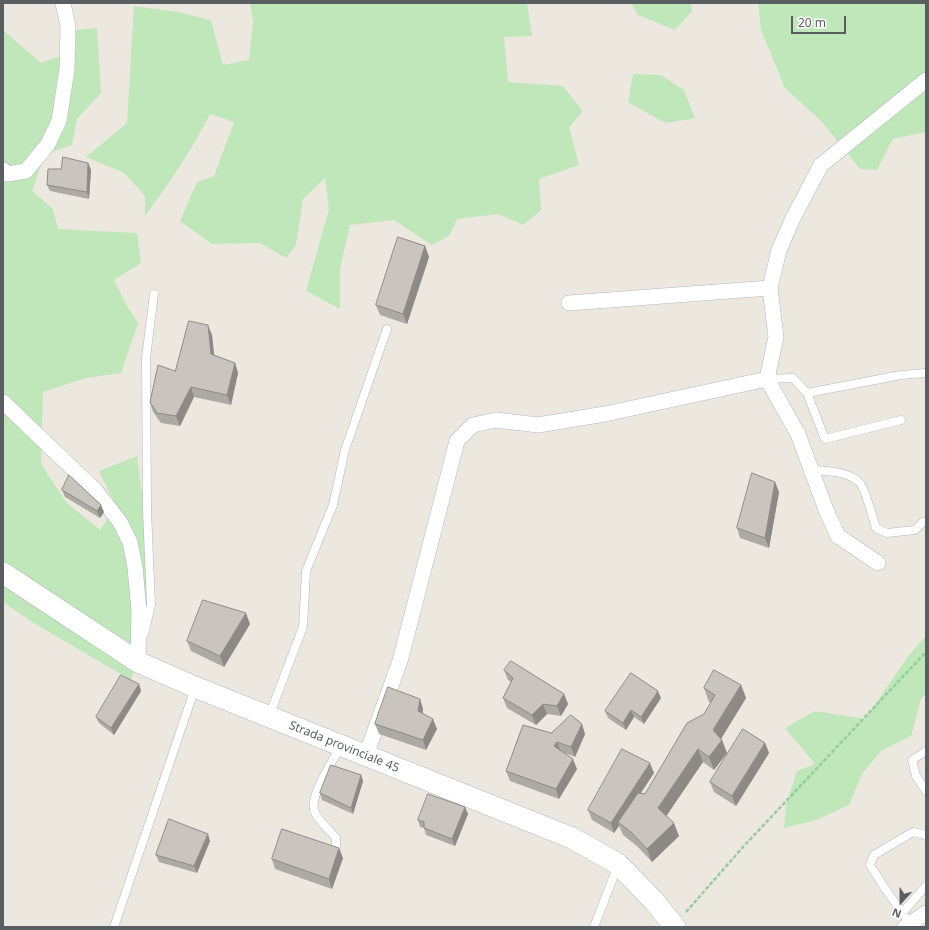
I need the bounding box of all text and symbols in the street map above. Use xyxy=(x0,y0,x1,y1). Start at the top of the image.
scale bar xyxy=(793,8,848,34)
text: 20 m xyxy=(798,14,826,31)
street label: Strada provinciale 45 xyxy=(287,718,401,776)
north arrow xyxy=(881,882,921,922)
text: N xyxy=(890,905,903,922)

